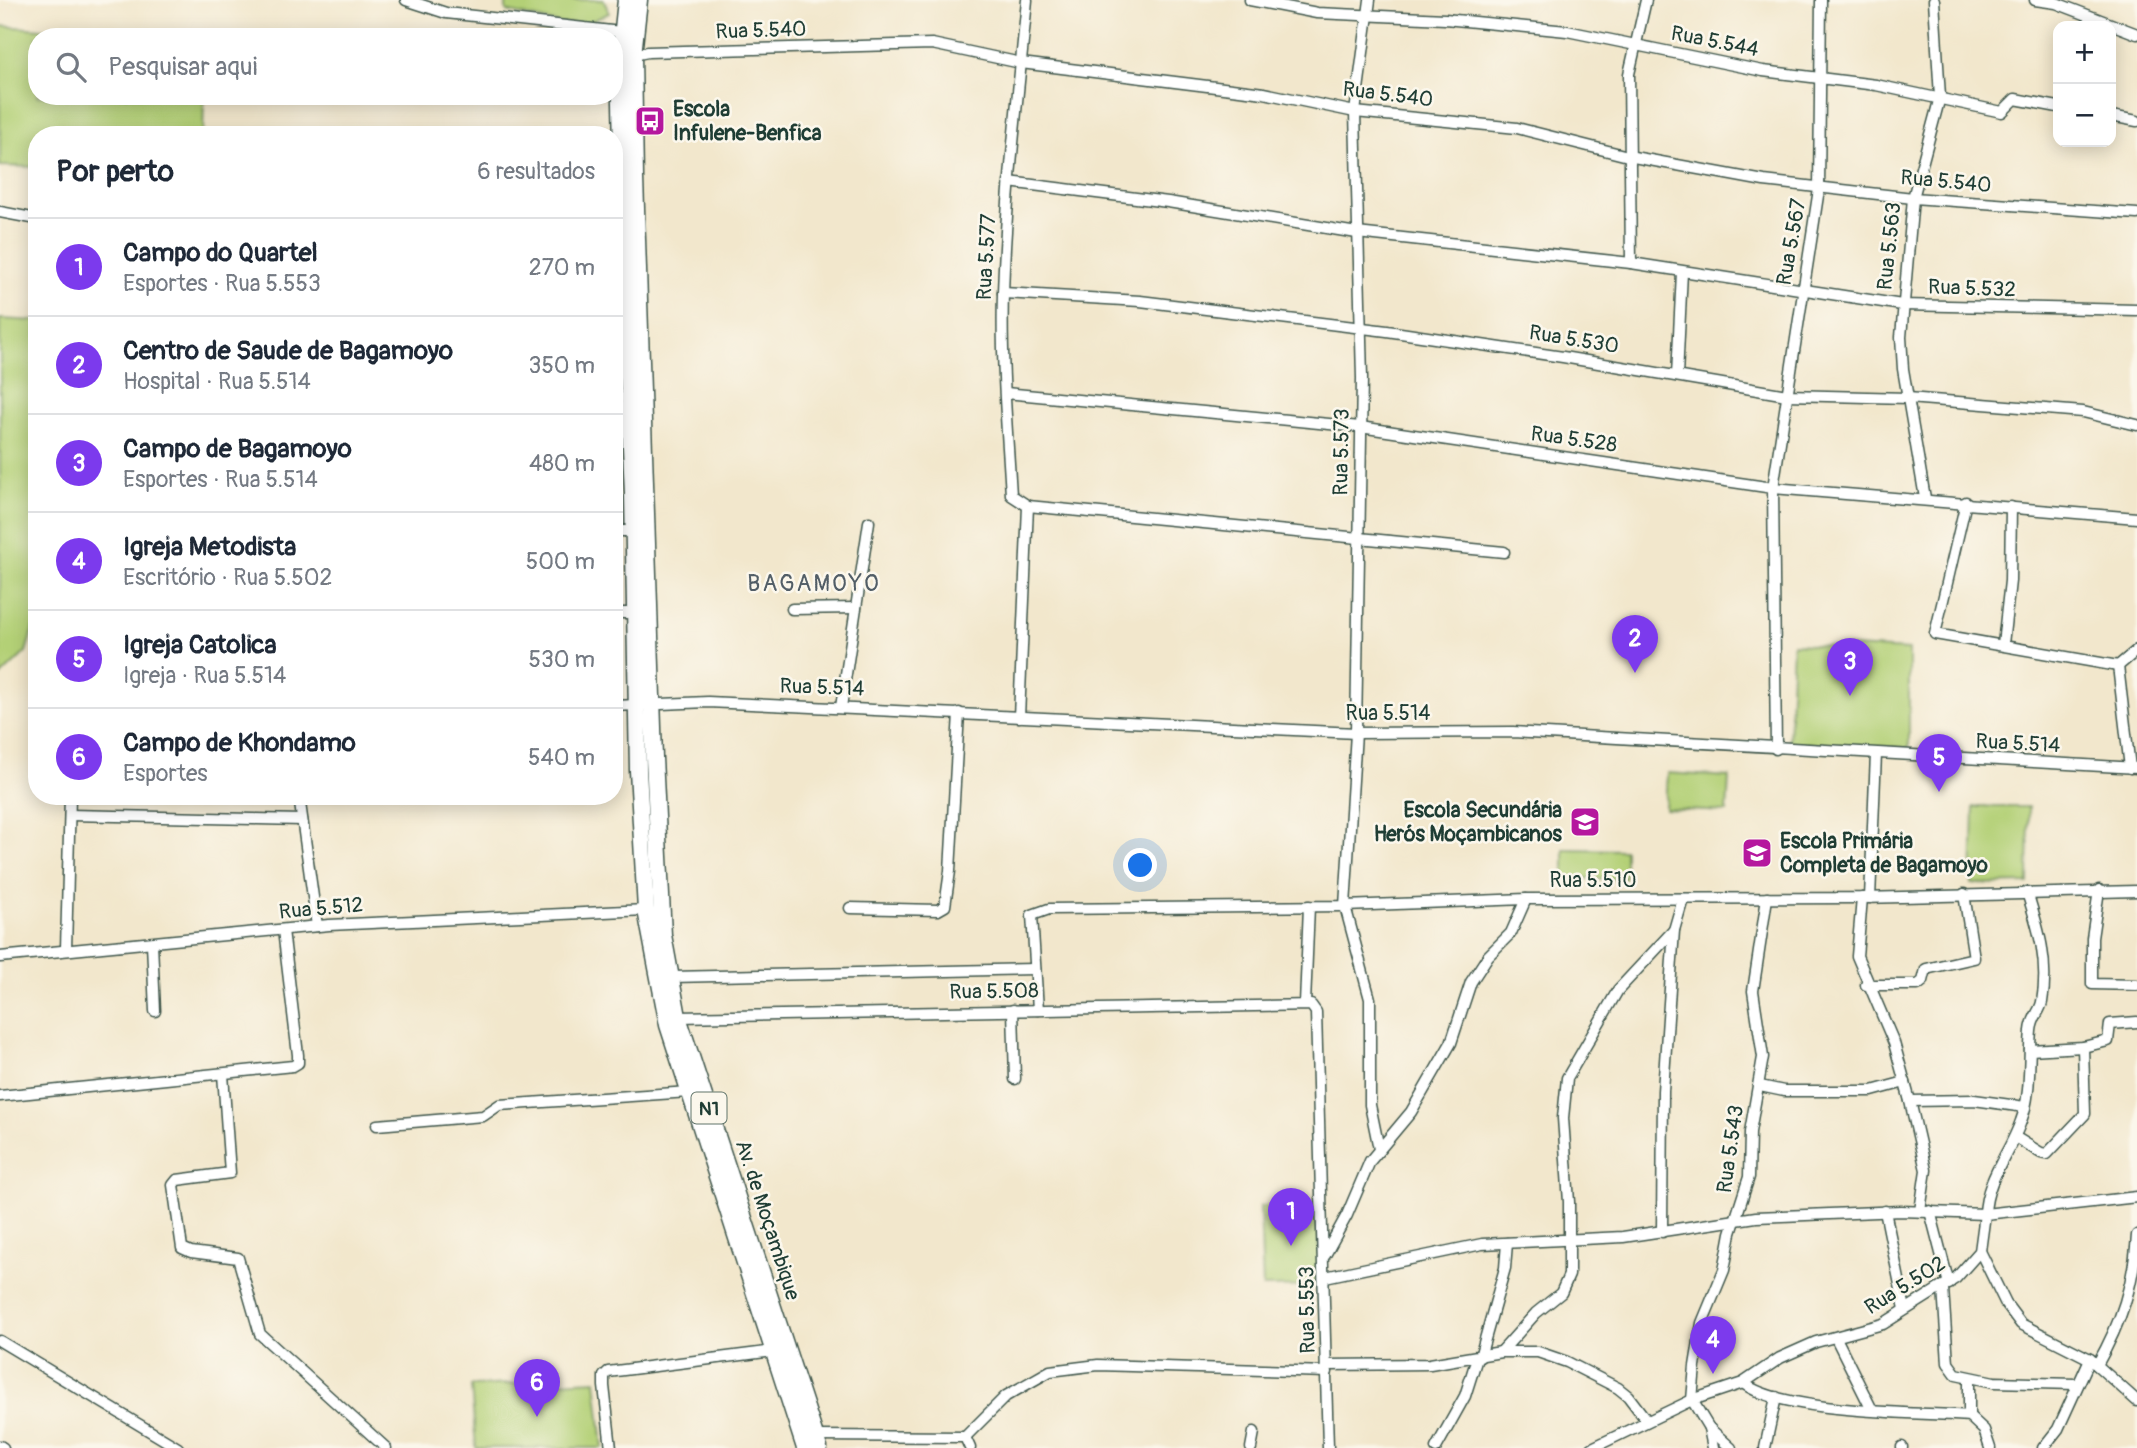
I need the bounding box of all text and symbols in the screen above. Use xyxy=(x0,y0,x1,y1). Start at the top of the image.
street label: Rua 5.540 xyxy=(715,15,807,46)
street label: Rua 5.544 xyxy=(1669,20,1761,63)
map controls xyxy=(2053,21,2116,147)
button: + xyxy=(2053,21,2116,84)
search box xyxy=(28,28,623,105)
icon: search xyxy=(52,48,90,86)
text: Pesquisar aqui xyxy=(108,51,257,83)
street label: Rua 5.540 xyxy=(1341,76,1435,113)
button: − xyxy=(2053,84,2116,147)
place label: Escola Infulene-Benfica xyxy=(673,96,822,147)
bus stop icon: Escola Infulene-Benfica xyxy=(633,104,667,138)
text: Por perto xyxy=(56,153,174,190)
text: 6 resultados xyxy=(477,157,595,186)
street label: Rua 5.540 xyxy=(1899,164,1992,199)
street label: Rua 5.567 xyxy=(1771,197,1812,288)
street label: Rua 5.563 xyxy=(1871,201,1908,291)
street label: Rua 5.577 xyxy=(971,213,1002,301)
text: Campo do Quartel xyxy=(123,237,318,269)
text: 1 xyxy=(75,253,84,282)
text: 270 m xyxy=(529,253,595,282)
text: Esportes · Rua 5.553 xyxy=(123,269,321,298)
street label: Rua 5.532 xyxy=(1928,273,2016,304)
street label: Rua 5.530 xyxy=(1527,319,1621,360)
text: Centro de Saude de Bagamoyo xyxy=(123,335,453,367)
text: 2 xyxy=(73,351,85,380)
text: 350 m xyxy=(529,351,595,380)
text: Hospital · Rua 5.514 xyxy=(123,367,311,396)
street label: Rua 5.573 xyxy=(1327,408,1356,496)
street label: Rua 5.528 xyxy=(1529,420,1619,459)
text: Campo de Bagamoyo xyxy=(123,433,352,465)
text: 3 xyxy=(73,449,85,478)
text: 480 m xyxy=(529,449,595,478)
text: Esportes · Rua 5.514 xyxy=(123,465,318,494)
text: Igreja Metodista xyxy=(123,531,296,563)
text: 4 xyxy=(72,547,86,576)
text: 500 m xyxy=(526,547,595,576)
text: Escritório · Rua 5.502 xyxy=(123,563,332,592)
district label: BAGAMOYO xyxy=(747,569,881,598)
pin: 2 xyxy=(1612,615,1658,673)
text: Igreja Catolica xyxy=(123,629,277,661)
pin: 3 xyxy=(1827,638,1873,696)
text: 5 xyxy=(73,645,85,674)
text: 530 m xyxy=(529,645,595,674)
text: Igreja · Rua 5.514 xyxy=(123,661,286,690)
street label: Rua 5.514 xyxy=(779,673,865,702)
street label: Rua 5.514 xyxy=(1346,700,1430,727)
text: Campo de Khondamo xyxy=(123,727,356,759)
street label: Rua 5.514 xyxy=(1975,728,2061,759)
pin: 5 xyxy=(1916,734,1962,792)
text: 6 xyxy=(72,743,86,772)
text: 540 m xyxy=(528,743,595,772)
text: Esportes xyxy=(123,759,208,788)
place label: Escola Secundária Herós Moçambicanos xyxy=(1374,797,1563,848)
school or university icon: Escola Secundária Herós Moçambicanos xyxy=(1568,805,1602,839)
place label: Escola Primária Completa de Bagamoyo xyxy=(1780,828,1989,879)
school or university icon: Escola Primária Completa de Bagamoyo xyxy=(1740,836,1774,870)
your location xyxy=(1123,848,1157,882)
street label: Rua 5.510 xyxy=(1550,867,1636,894)
street label: Rua 5.512 xyxy=(278,891,364,926)
street label: Rua 5.508 xyxy=(949,977,1039,1006)
road number: N1 xyxy=(692,1092,726,1124)
street label: Rua 5.543 xyxy=(1711,1103,1750,1195)
street label: Av. de Moçambique xyxy=(729,1137,806,1304)
pin: 1 xyxy=(1268,1188,1314,1246)
street label: Rua 5.502 xyxy=(1860,1250,1951,1321)
street label: Rua 5.553 xyxy=(1293,1266,1322,1354)
pin: 4 xyxy=(1690,1316,1736,1374)
pin: 6 xyxy=(514,1359,560,1417)

